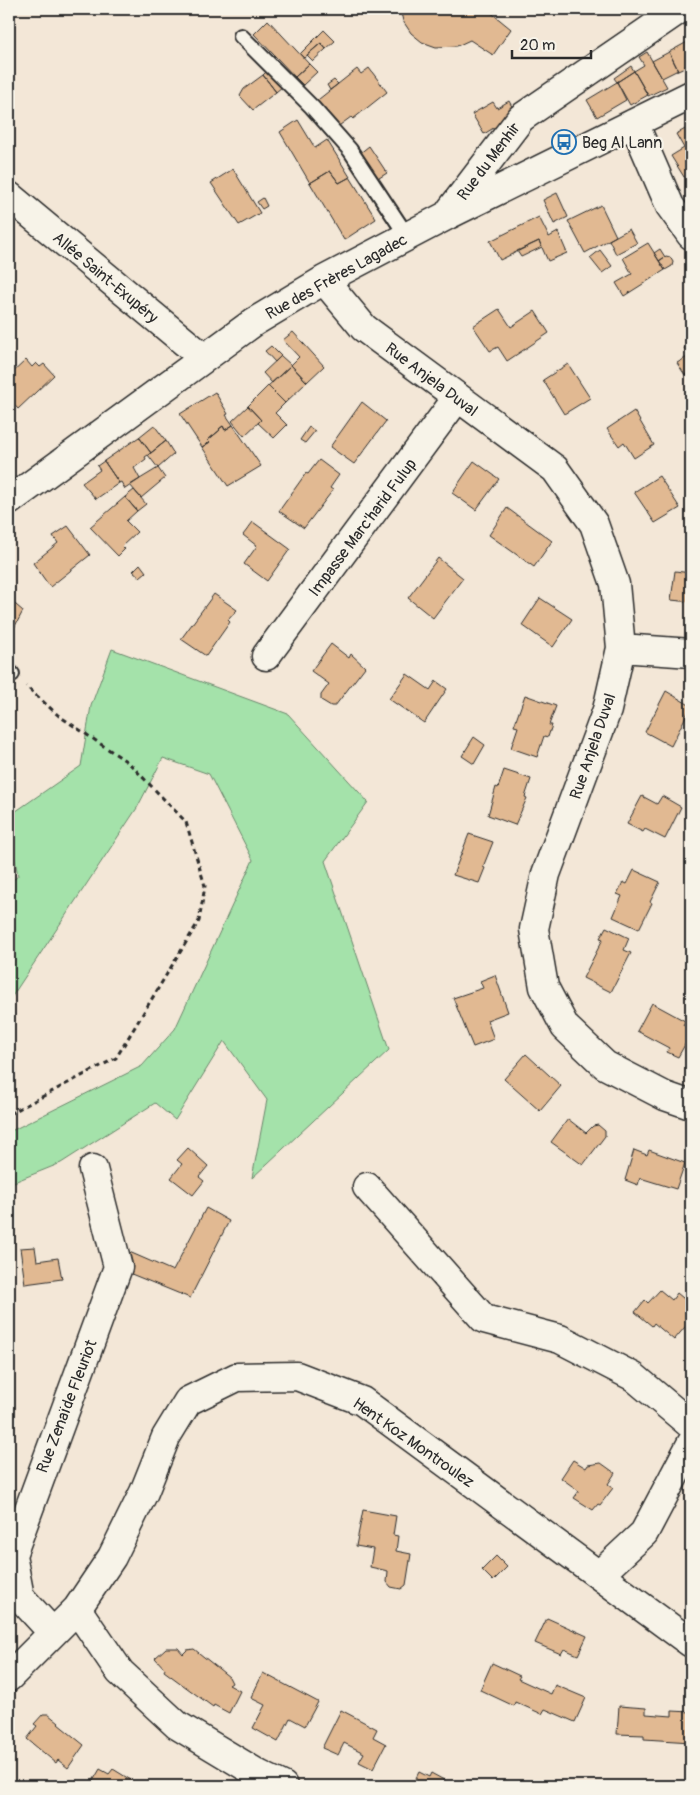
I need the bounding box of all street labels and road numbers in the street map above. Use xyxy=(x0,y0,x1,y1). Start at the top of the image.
street label: Rue du Menhir xyxy=(453,118,525,205)
street label: Allée Saint-Exupéry xyxy=(48,228,162,328)
street label: Rue des Frères Lagadec xyxy=(262,230,411,324)
street label: Rue Anjela Duval xyxy=(381,339,482,421)
street label: Impasse Marc'harid Fulup xyxy=(304,455,421,600)
street label: Rue Anjela Duval xyxy=(565,691,620,802)
street label: Rue Zenaïde Fleuriot xyxy=(32,1336,102,1476)
street label: Hent Koz Montroulez xyxy=(349,1394,478,1492)

